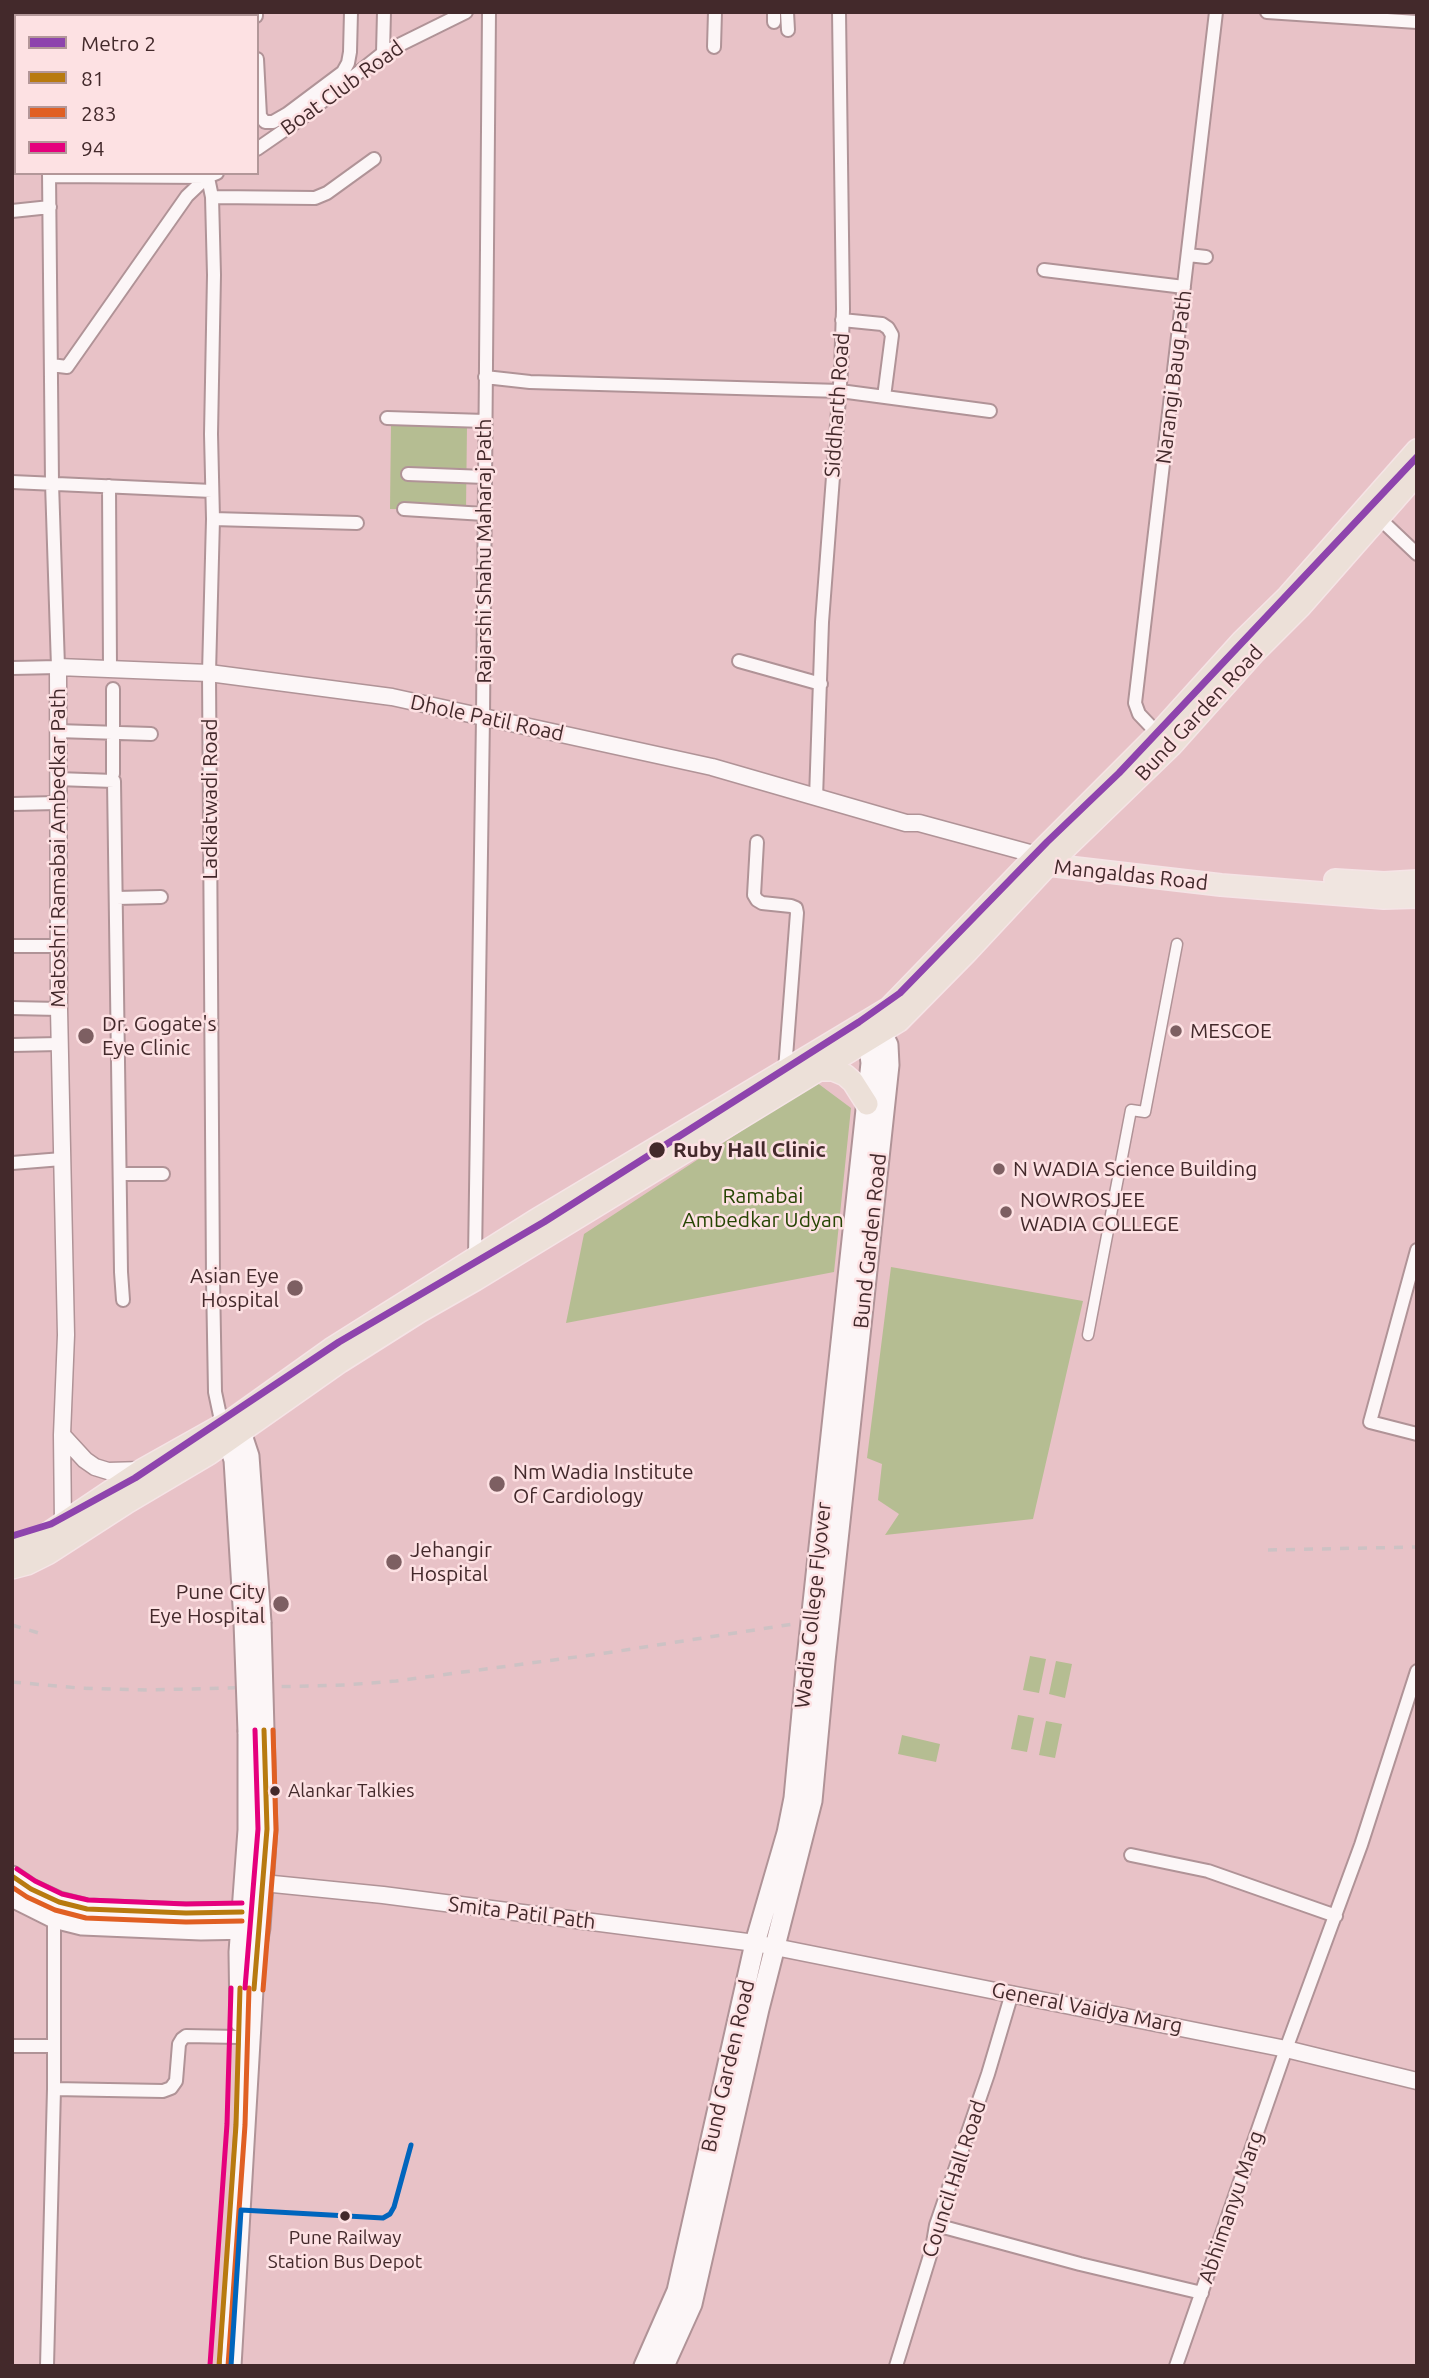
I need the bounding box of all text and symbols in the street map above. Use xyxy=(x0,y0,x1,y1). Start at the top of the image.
legend xyxy=(14,14,259,175)
text: Metro 2 xyxy=(81,31,156,55)
street label: Boat Club Road xyxy=(276,35,408,141)
text: 81 xyxy=(81,66,105,90)
text: 283 xyxy=(81,101,117,125)
text: 94 xyxy=(81,136,105,160)
street label: Narangi Baug Path xyxy=(1151,289,1197,465)
street label: Siddharth Road xyxy=(819,332,855,478)
street label: Rajarshi Shahu Maharaj Path xyxy=(471,418,497,684)
street label: Bund Garden Road xyxy=(1130,640,1268,786)
street label: Matoshri Ramabai Ambedkar Path xyxy=(45,688,71,1008)
street label: Dhole Patil Road xyxy=(408,689,566,747)
street label: Ladkatwadi Road xyxy=(197,718,223,880)
street label: Mangaldas Road xyxy=(1053,854,1209,896)
place label: Dr. Gogate's Eye Clinic xyxy=(102,1011,217,1061)
place label: MESCOE xyxy=(1190,1018,1272,1044)
marker: MESCOE xyxy=(1168,1023,1184,1039)
marker: Dr. Gogate's Eye Clinic xyxy=(76,1026,96,1046)
place label: Ruby Hall Clinic xyxy=(673,1137,826,1163)
marker: Ruby Hall Clinic xyxy=(647,1140,667,1160)
street label: Bund Garden Road xyxy=(848,1152,892,1330)
place label: N WADIA Science Building xyxy=(1013,1156,1257,1182)
marker: N WADIA Science Building xyxy=(991,1161,1007,1177)
park label: Ramabai Ambedkar Udyan xyxy=(682,1183,844,1233)
place label: NOWROSJEE WADIA COLLEGE xyxy=(1020,1187,1179,1237)
marker: NOWROSJEE WADIA COLLEGE xyxy=(998,1204,1014,1220)
place label: Asian Eye Hospital xyxy=(190,1263,279,1313)
marker: Asian Eye Hospital xyxy=(285,1278,305,1298)
place label: Nm Wadia Institute Of Cardiology xyxy=(513,1459,694,1509)
marker: Nm Wadia Institute Of Cardiology xyxy=(487,1474,507,1494)
street label: Wadia College Flyover xyxy=(790,1500,836,1710)
place label: Jehangir Hospital xyxy=(410,1537,492,1587)
marker: Jehangir Hospital xyxy=(384,1552,404,1572)
place label: Pune City Eye Hospital xyxy=(149,1579,265,1629)
marker: Pune City Eye Hospital xyxy=(271,1594,291,1614)
place label: Alankar Talkies xyxy=(288,1780,414,1802)
marker: Alankar Talkies xyxy=(268,1784,282,1798)
street label: Smita Patil Path xyxy=(447,1891,597,1935)
street label: Bund Garden Road xyxy=(696,1977,760,2155)
street label: General Vaidya Marg xyxy=(989,1977,1185,2039)
street label: Council Hall Road xyxy=(917,2097,991,2261)
street label: Abhimanyu Marg xyxy=(1193,2127,1269,2287)
marker: Pune Railway Station Bus Depot xyxy=(338,2209,352,2223)
place label: Pune Railway Station Bus Depot xyxy=(268,2227,422,2271)

